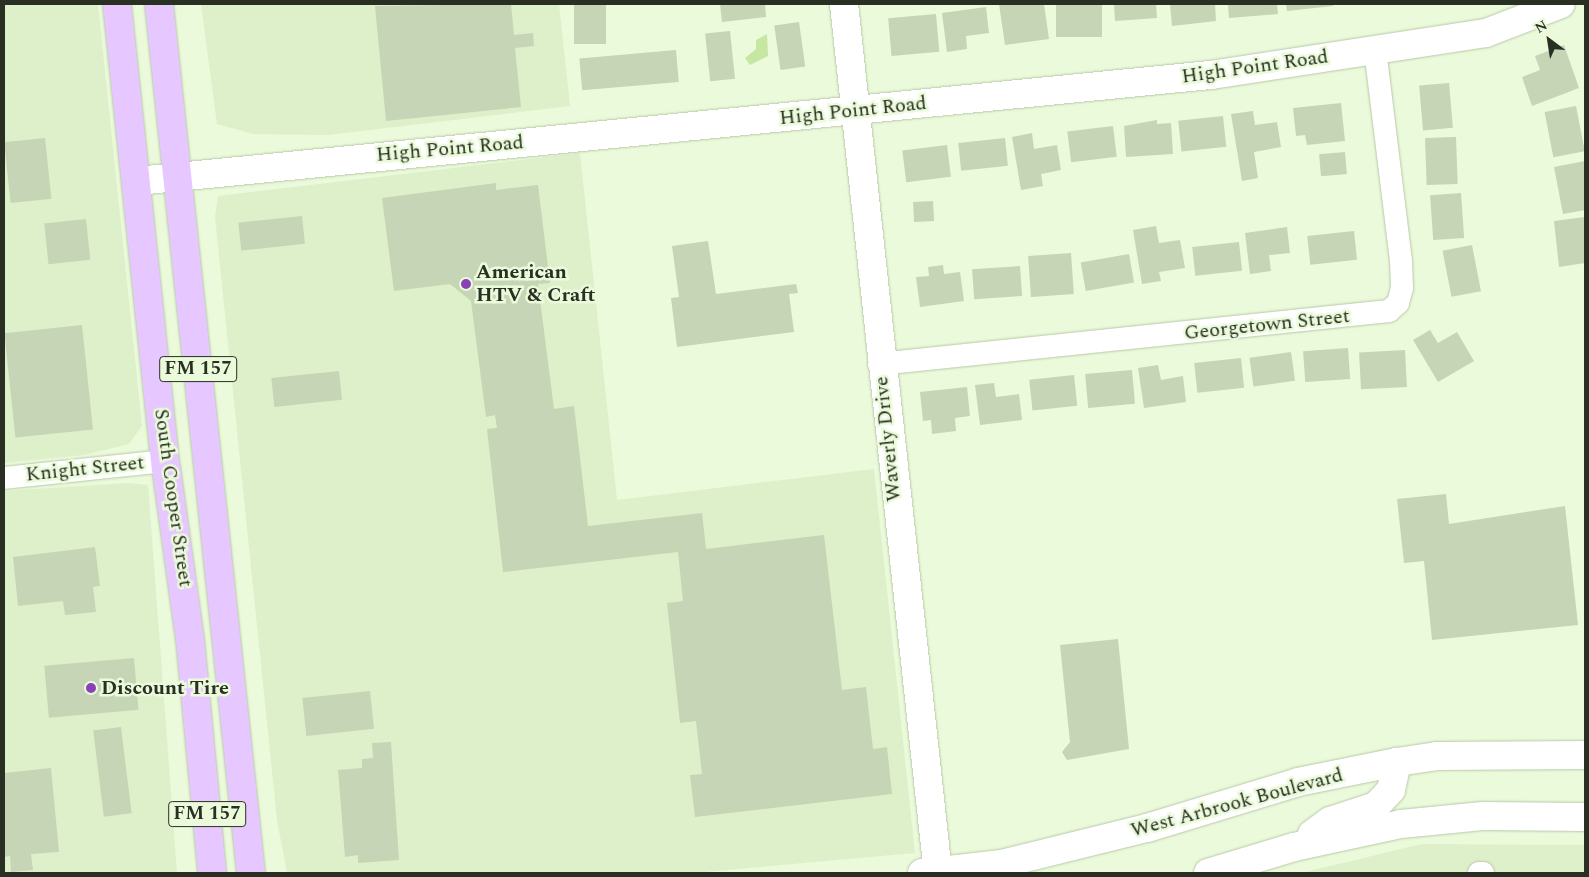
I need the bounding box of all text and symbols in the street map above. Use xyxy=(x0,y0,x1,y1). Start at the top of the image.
north arrow xyxy=(1524,15,1574,65)
text: N xyxy=(1531,15,1551,39)
street label: High Point Road xyxy=(1180,45,1330,89)
street label: High Point Road xyxy=(778,91,928,131)
street label: High Point Road xyxy=(375,131,525,167)
place label: American HTV & Craft xyxy=(476,260,595,307)
marker: American HTV & Craft xyxy=(460,278,472,290)
street label: Georgetown Street xyxy=(1183,304,1351,346)
road number: FM 157 xyxy=(158,352,238,386)
street label: Waverly Drive xyxy=(869,375,907,503)
street label: South Cooper Street xyxy=(149,407,197,589)
street label: Knight Street xyxy=(25,451,145,487)
place label: Discount Tire xyxy=(101,676,229,700)
marker: Discount Tire xyxy=(85,682,97,694)
street label: West Arbrook Boulevard xyxy=(1128,763,1346,843)
road number: FM 157 xyxy=(167,798,247,831)

